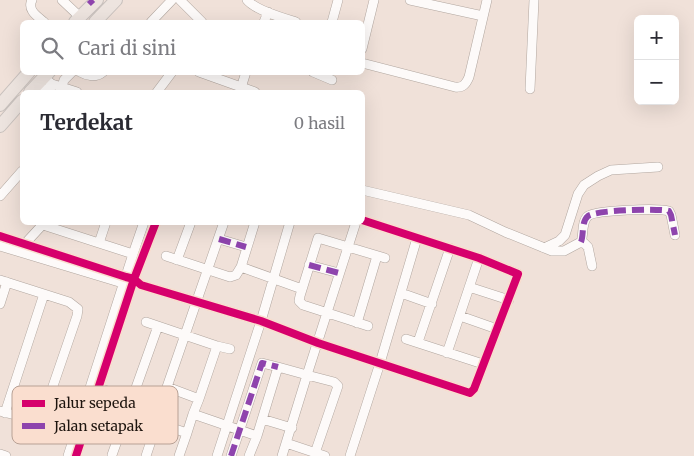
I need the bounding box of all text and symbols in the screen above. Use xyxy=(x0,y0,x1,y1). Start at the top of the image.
map controls xyxy=(634,15,679,105)
button: + xyxy=(634,15,679,60)
search box xyxy=(20,20,365,75)
icon: search xyxy=(38,34,66,62)
text: Cari di sini xyxy=(78,36,176,60)
button: − xyxy=(634,60,679,105)
text: Terdekat xyxy=(40,109,133,136)
text: 0 hasil xyxy=(294,113,345,133)
legend xyxy=(12,386,178,444)
text: Jalur sepeda xyxy=(53,394,136,412)
text: Jalan setapak xyxy=(53,417,143,435)

